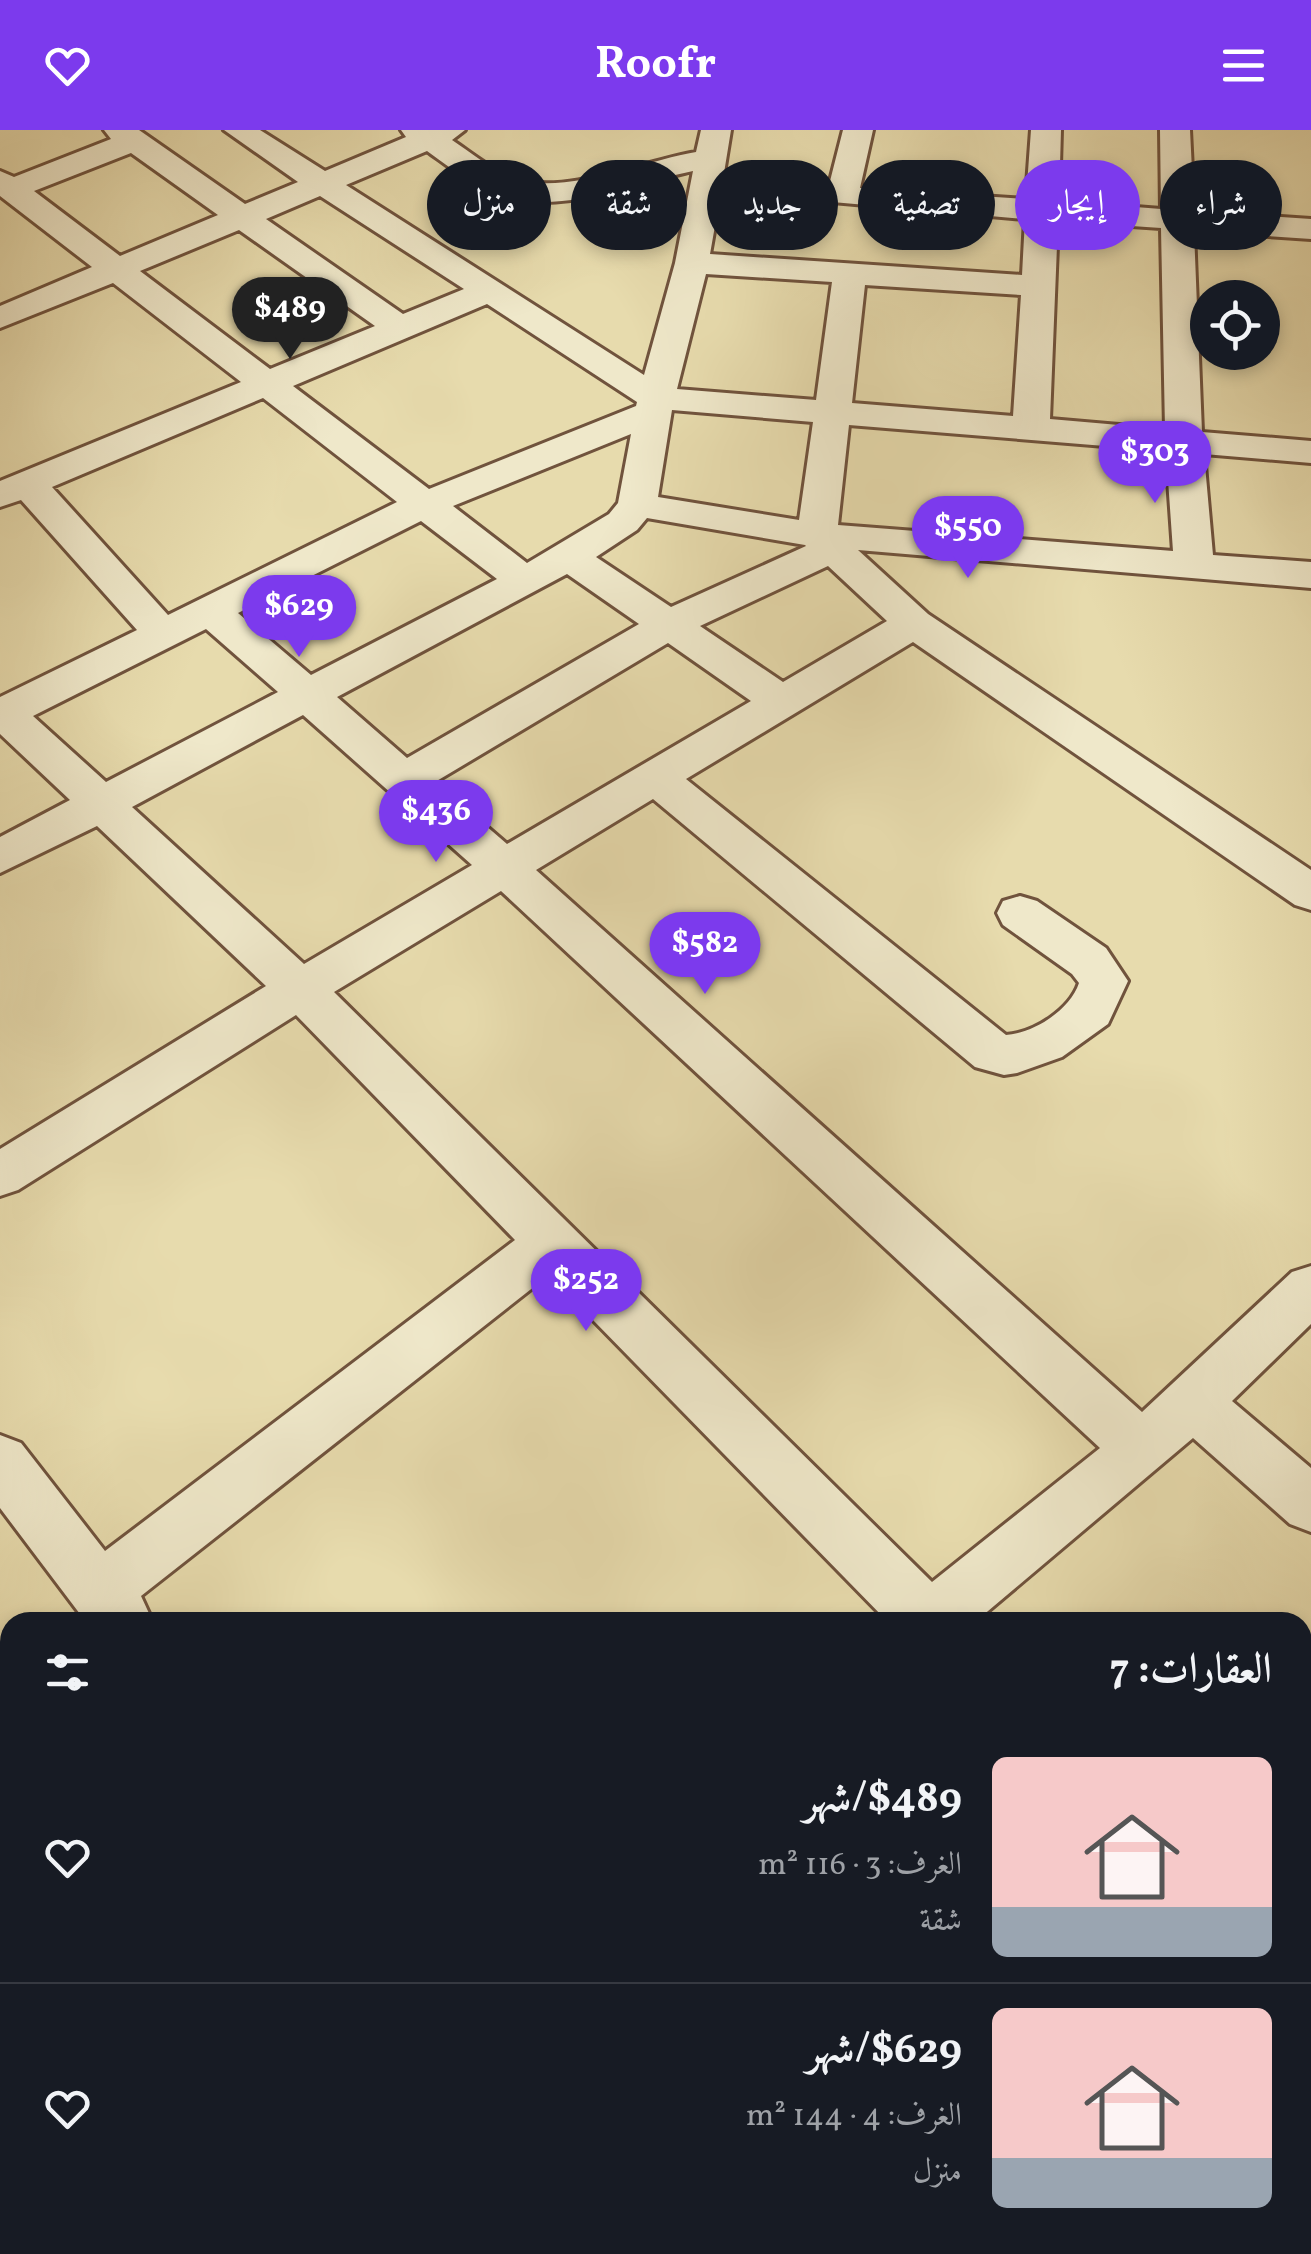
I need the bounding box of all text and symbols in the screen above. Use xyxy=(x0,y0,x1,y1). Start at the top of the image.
text: Roofr xyxy=(595,34,716,97)
icon: heart xyxy=(40,38,95,93)
icon: menu xyxy=(1216,38,1271,93)
chip: منزل xyxy=(427,160,551,250)
chip: شقة xyxy=(571,160,687,250)
chip: جديد xyxy=(707,160,838,250)
chip: تصفية xyxy=(858,160,995,250)
chip: إيجار xyxy=(1015,160,1140,250)
chip: شراء xyxy=(1160,160,1282,250)
pin: $489 xyxy=(231,277,349,362)
map controls xyxy=(1190,280,1280,370)
button: locate xyxy=(1190,280,1280,370)
text: $489 xyxy=(254,287,326,331)
pin: $303 xyxy=(1096,421,1214,506)
text: $303 xyxy=(1120,431,1190,475)
pin: $550 xyxy=(909,496,1027,581)
text: $550 xyxy=(934,506,1002,550)
pin: $629 xyxy=(240,575,358,660)
text: $629 xyxy=(264,585,334,629)
pin: $436 xyxy=(377,780,495,865)
text: $436 xyxy=(401,790,471,834)
pin: $582 xyxy=(646,912,764,997)
text: $582 xyxy=(672,922,739,966)
pin: $252 xyxy=(527,1249,645,1334)
text: $252 xyxy=(553,1259,619,1303)
text: العقارات: 7 xyxy=(1109,1642,1272,1701)
icon: filters xyxy=(40,1645,95,1700)
text: $489/شهر xyxy=(803,1771,962,1830)
icon: home xyxy=(1072,1797,1192,1917)
icon: heart xyxy=(40,1830,95,1885)
text: الغرف: 3 · 116 m² xyxy=(758,1844,962,1888)
text: شقة xyxy=(920,1900,962,1944)
text: $629/شهر xyxy=(806,2022,962,2081)
icon: home xyxy=(1072,2048,1192,2168)
icon: heart xyxy=(40,2081,95,2136)
text: الغرف: 4 · 144 m² xyxy=(746,2095,962,2139)
text: منزل xyxy=(913,2151,962,2195)

